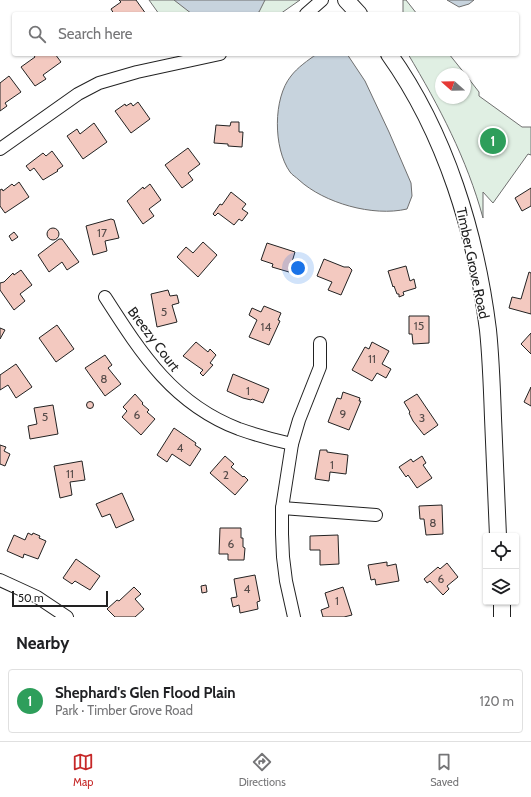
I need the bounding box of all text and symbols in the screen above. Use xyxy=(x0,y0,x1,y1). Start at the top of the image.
search box xyxy=(12,12,519,56)
icon: search xyxy=(26,23,48,45)
text: Search here xyxy=(58,25,133,43)
north arrow xyxy=(435,68,471,104)
pin: 1 xyxy=(480,126,506,156)
street label: Timber Grove Road xyxy=(452,206,494,320)
house number: 17 xyxy=(97,225,107,240)
your location xyxy=(288,258,308,278)
street label: Breezy Court xyxy=(124,303,184,375)
house number: 5 xyxy=(161,304,167,319)
house number: 15 xyxy=(414,318,424,333)
house number: 14 xyxy=(261,319,271,334)
house number: 11 xyxy=(368,351,376,366)
house number: 8 xyxy=(100,371,108,386)
house number: 1 xyxy=(246,383,250,398)
house number: 9 xyxy=(340,406,347,421)
house number: 6 xyxy=(134,407,141,422)
house number: 5 xyxy=(42,409,48,424)
house number: 3 xyxy=(419,410,425,425)
house number: 4 xyxy=(177,440,184,455)
house number: 1 xyxy=(330,457,334,472)
house number: 11 xyxy=(66,466,74,481)
house number: 2 xyxy=(223,467,229,482)
house number: 8 xyxy=(429,515,437,530)
map controls xyxy=(483,533,519,605)
button: locate xyxy=(483,533,519,569)
house number: 6 xyxy=(228,536,235,551)
button: layers xyxy=(483,569,519,605)
house number: 6 xyxy=(438,571,445,586)
house number: 4 xyxy=(244,581,251,596)
scale bar xyxy=(12,589,108,608)
text: 50 m xyxy=(18,591,44,605)
house number: 1 xyxy=(335,593,339,608)
text: Nearby xyxy=(16,633,69,653)
text: Shephard's Glen Flood Plain xyxy=(55,684,236,702)
text: 1 xyxy=(28,693,32,709)
text: 120 m xyxy=(480,693,514,709)
text: Park · Timber Grove Road xyxy=(55,702,193,718)
tab: Map xyxy=(72,751,94,789)
tab: Directions xyxy=(239,751,286,789)
tab: Saved xyxy=(430,751,459,789)

